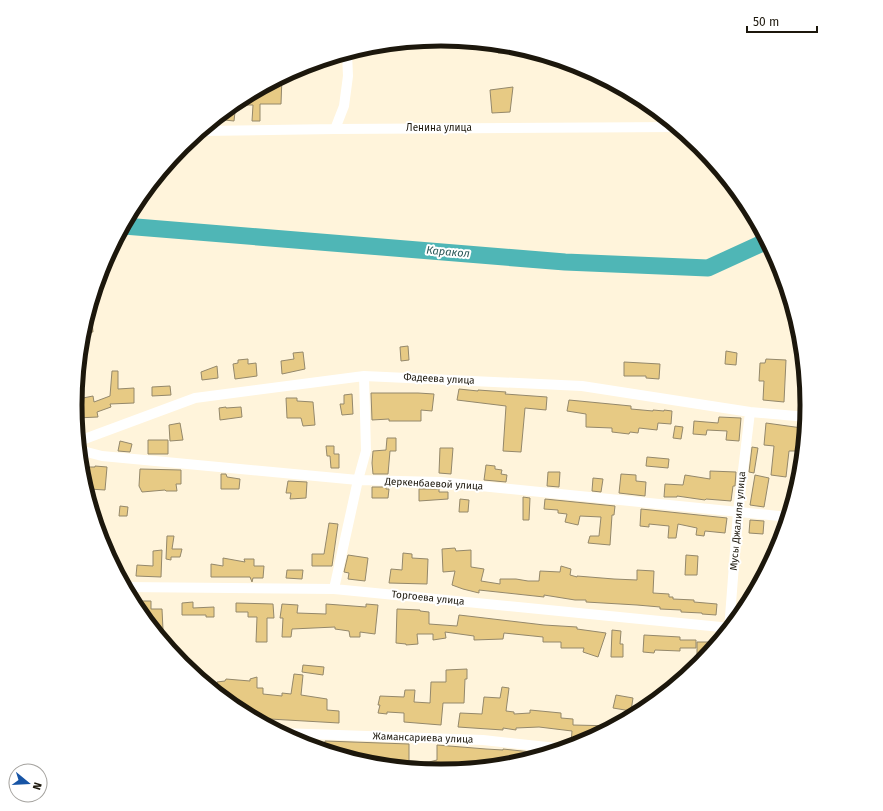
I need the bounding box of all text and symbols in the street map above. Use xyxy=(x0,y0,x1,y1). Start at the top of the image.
scale bar xyxy=(747,8,817,34)
text: 50 m xyxy=(753,15,779,29)
street label: Ленина улица xyxy=(406,122,472,134)
water label: Каракол xyxy=(426,244,470,260)
street label: Фадеева улица xyxy=(403,371,475,387)
street label: Мусы Джалиля улица xyxy=(728,471,748,571)
street label: Деркенбаевой улица xyxy=(383,475,484,493)
street label: Торгоева улица xyxy=(391,588,465,608)
street label: Жамансариева улица xyxy=(372,730,474,746)
north arrow xyxy=(8,763,48,803)
text: N xyxy=(30,780,44,791)

